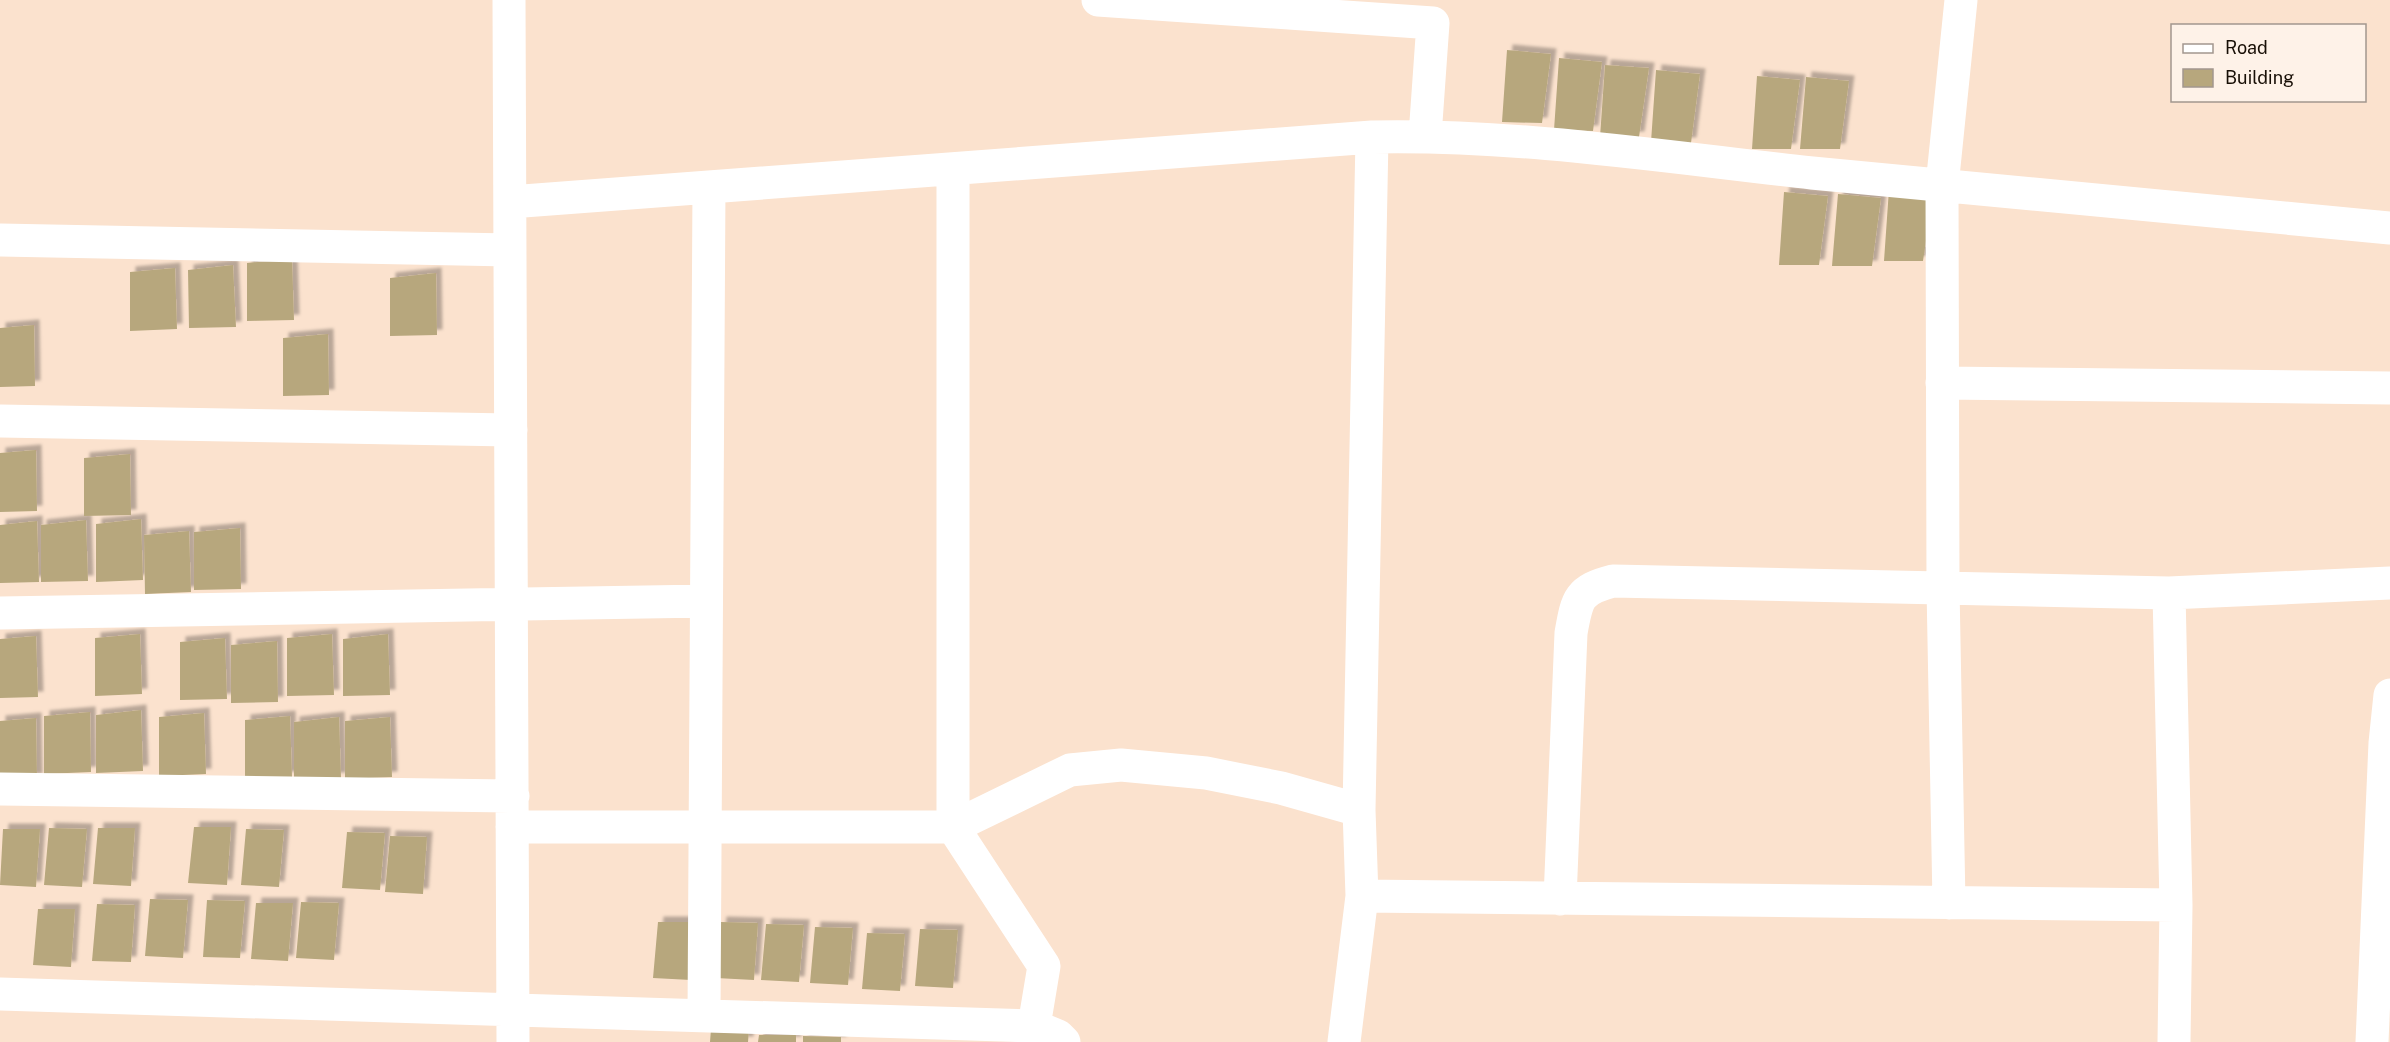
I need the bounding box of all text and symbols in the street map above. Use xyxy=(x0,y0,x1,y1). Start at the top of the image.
legend xyxy=(2171,24,2366,102)
text: Road xyxy=(2225,37,2268,58)
text: Building xyxy=(2225,67,2294,88)

